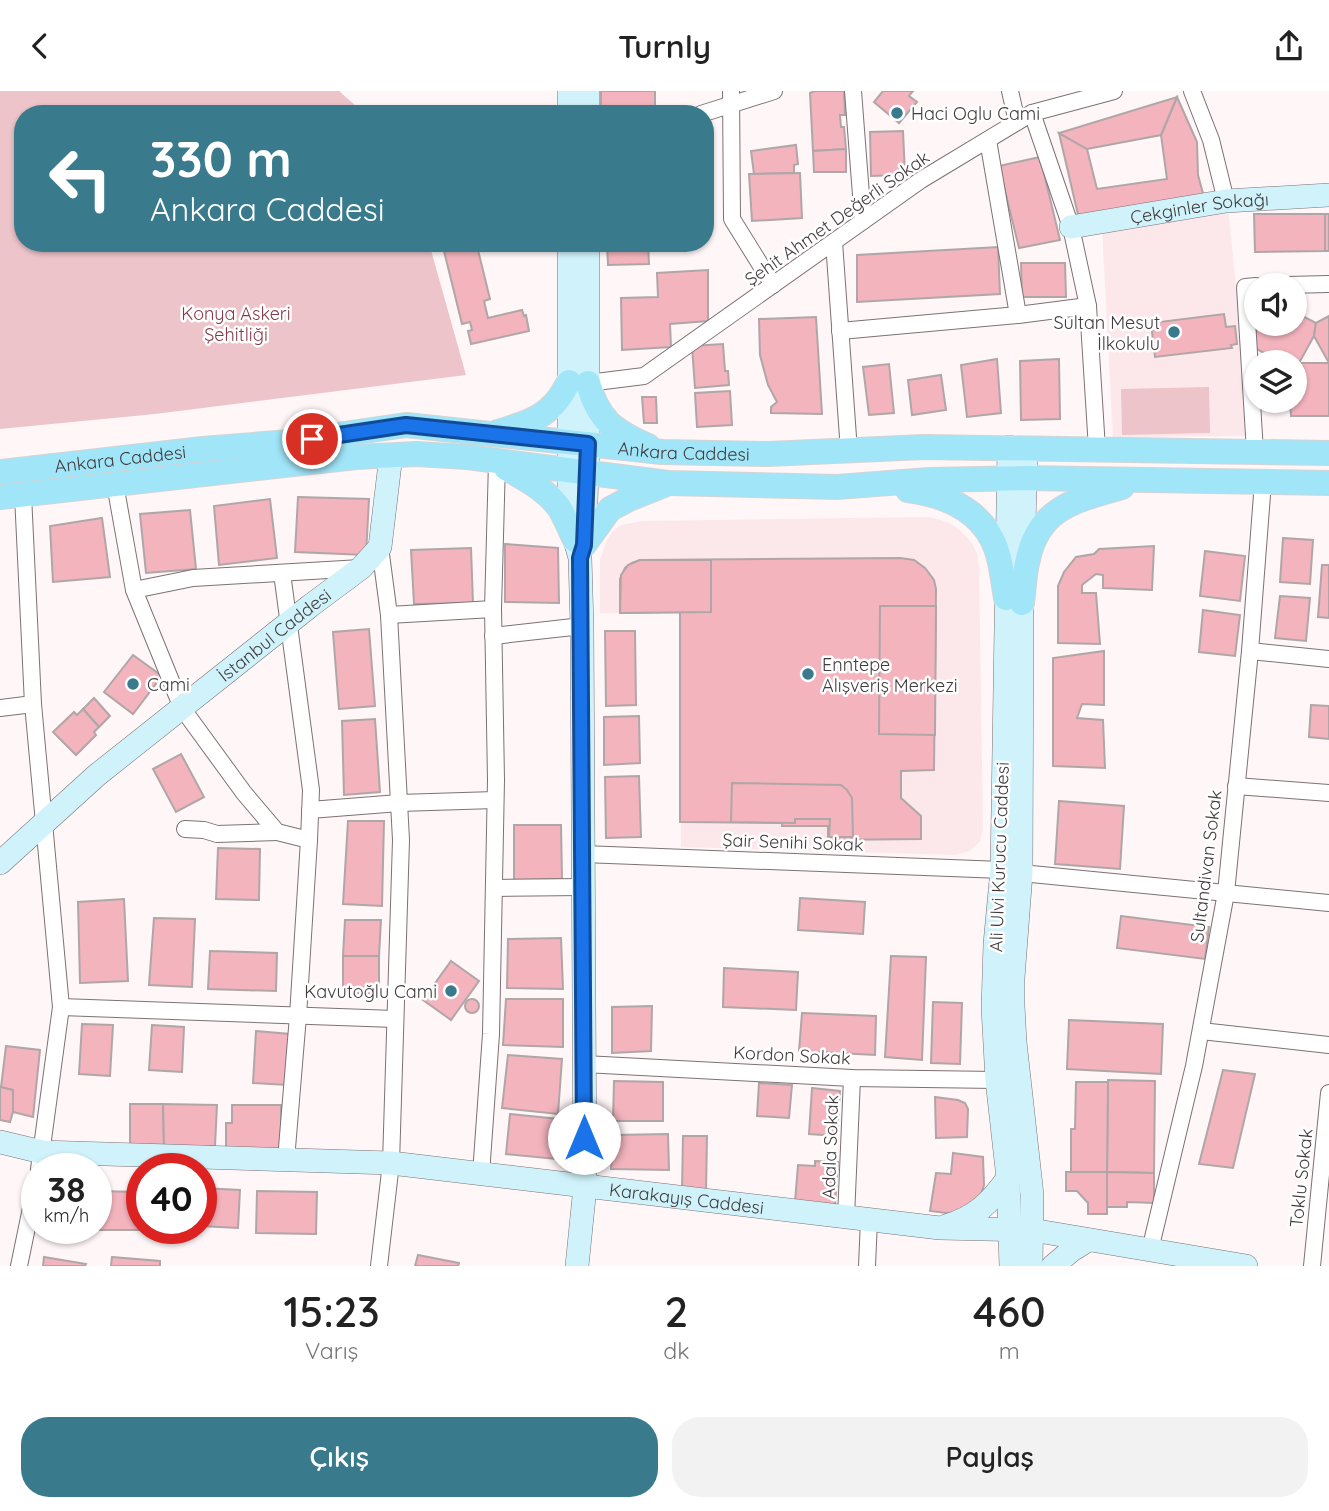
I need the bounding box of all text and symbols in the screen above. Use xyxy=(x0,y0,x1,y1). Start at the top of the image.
text: Turnly xyxy=(618,26,711,66)
icon: back xyxy=(21,27,59,65)
icon: share xyxy=(1270,27,1308,65)
place label: Haci Oglu Cami xyxy=(911,102,1040,125)
marker: Haci Oglu Cami xyxy=(889,105,905,121)
text: 330 m xyxy=(150,128,292,189)
icon: left xyxy=(35,133,126,224)
street label: Şehit Ahmet Değerli Sokak xyxy=(740,145,934,291)
street label: Çekginler Sokağı xyxy=(1128,187,1269,228)
text: Ankara Caddesi xyxy=(150,189,385,229)
map controls xyxy=(1244,273,1307,413)
button: sound xyxy=(1244,273,1307,336)
park label: Konya Askeri Şehitliği xyxy=(181,302,291,346)
place label: Sultan Mesut İlkokulu xyxy=(1053,311,1160,355)
marker: Sultan Mesut İlkokulu xyxy=(1166,324,1182,340)
button: layers xyxy=(1244,350,1307,413)
pin xyxy=(282,409,342,469)
icon: arrive xyxy=(293,420,331,458)
street label: Ankara Caddesi xyxy=(617,436,750,465)
street label: Ankara Caddesi xyxy=(53,440,187,477)
street label: İstanbul Caddesi xyxy=(213,583,335,686)
place label: Enntepe Alışveriş Merkezi xyxy=(822,653,958,697)
marker: Enntepe Alışveriş Merkezi xyxy=(800,666,816,682)
place label: Cami xyxy=(147,673,190,696)
marker: Cami xyxy=(125,676,141,692)
street label: Ali Ulvi Kurucu Caddesi xyxy=(984,762,1014,952)
street label: Sultandivan Sokak xyxy=(1185,788,1227,944)
street label: Şair Senihi Sokak xyxy=(722,828,864,856)
place label: Kavutoğlu Cami xyxy=(304,980,437,1003)
marker: Kavutoğlu Cami xyxy=(443,983,459,999)
street label: Kordon Sokak xyxy=(733,1040,851,1070)
street label: Adala Sokak xyxy=(817,1094,843,1200)
position arrow xyxy=(547,1101,621,1175)
street label: Toklu Sokak xyxy=(1284,1127,1318,1229)
speed limit sign: 40 xyxy=(126,1153,217,1244)
text: 38 xyxy=(48,1167,85,1211)
street label: Karakayış Caddesi xyxy=(608,1177,765,1219)
text: km/h xyxy=(44,1204,89,1227)
text: 15:23 xyxy=(284,1285,380,1338)
text: 2 xyxy=(665,1285,688,1338)
text: 460 xyxy=(973,1285,1045,1338)
text: Varış xyxy=(305,1336,358,1365)
text: dk xyxy=(663,1336,690,1365)
text: m xyxy=(999,1336,1020,1365)
button: Çıkış xyxy=(21,1417,658,1497)
button: Paylaş xyxy=(672,1417,1308,1497)

